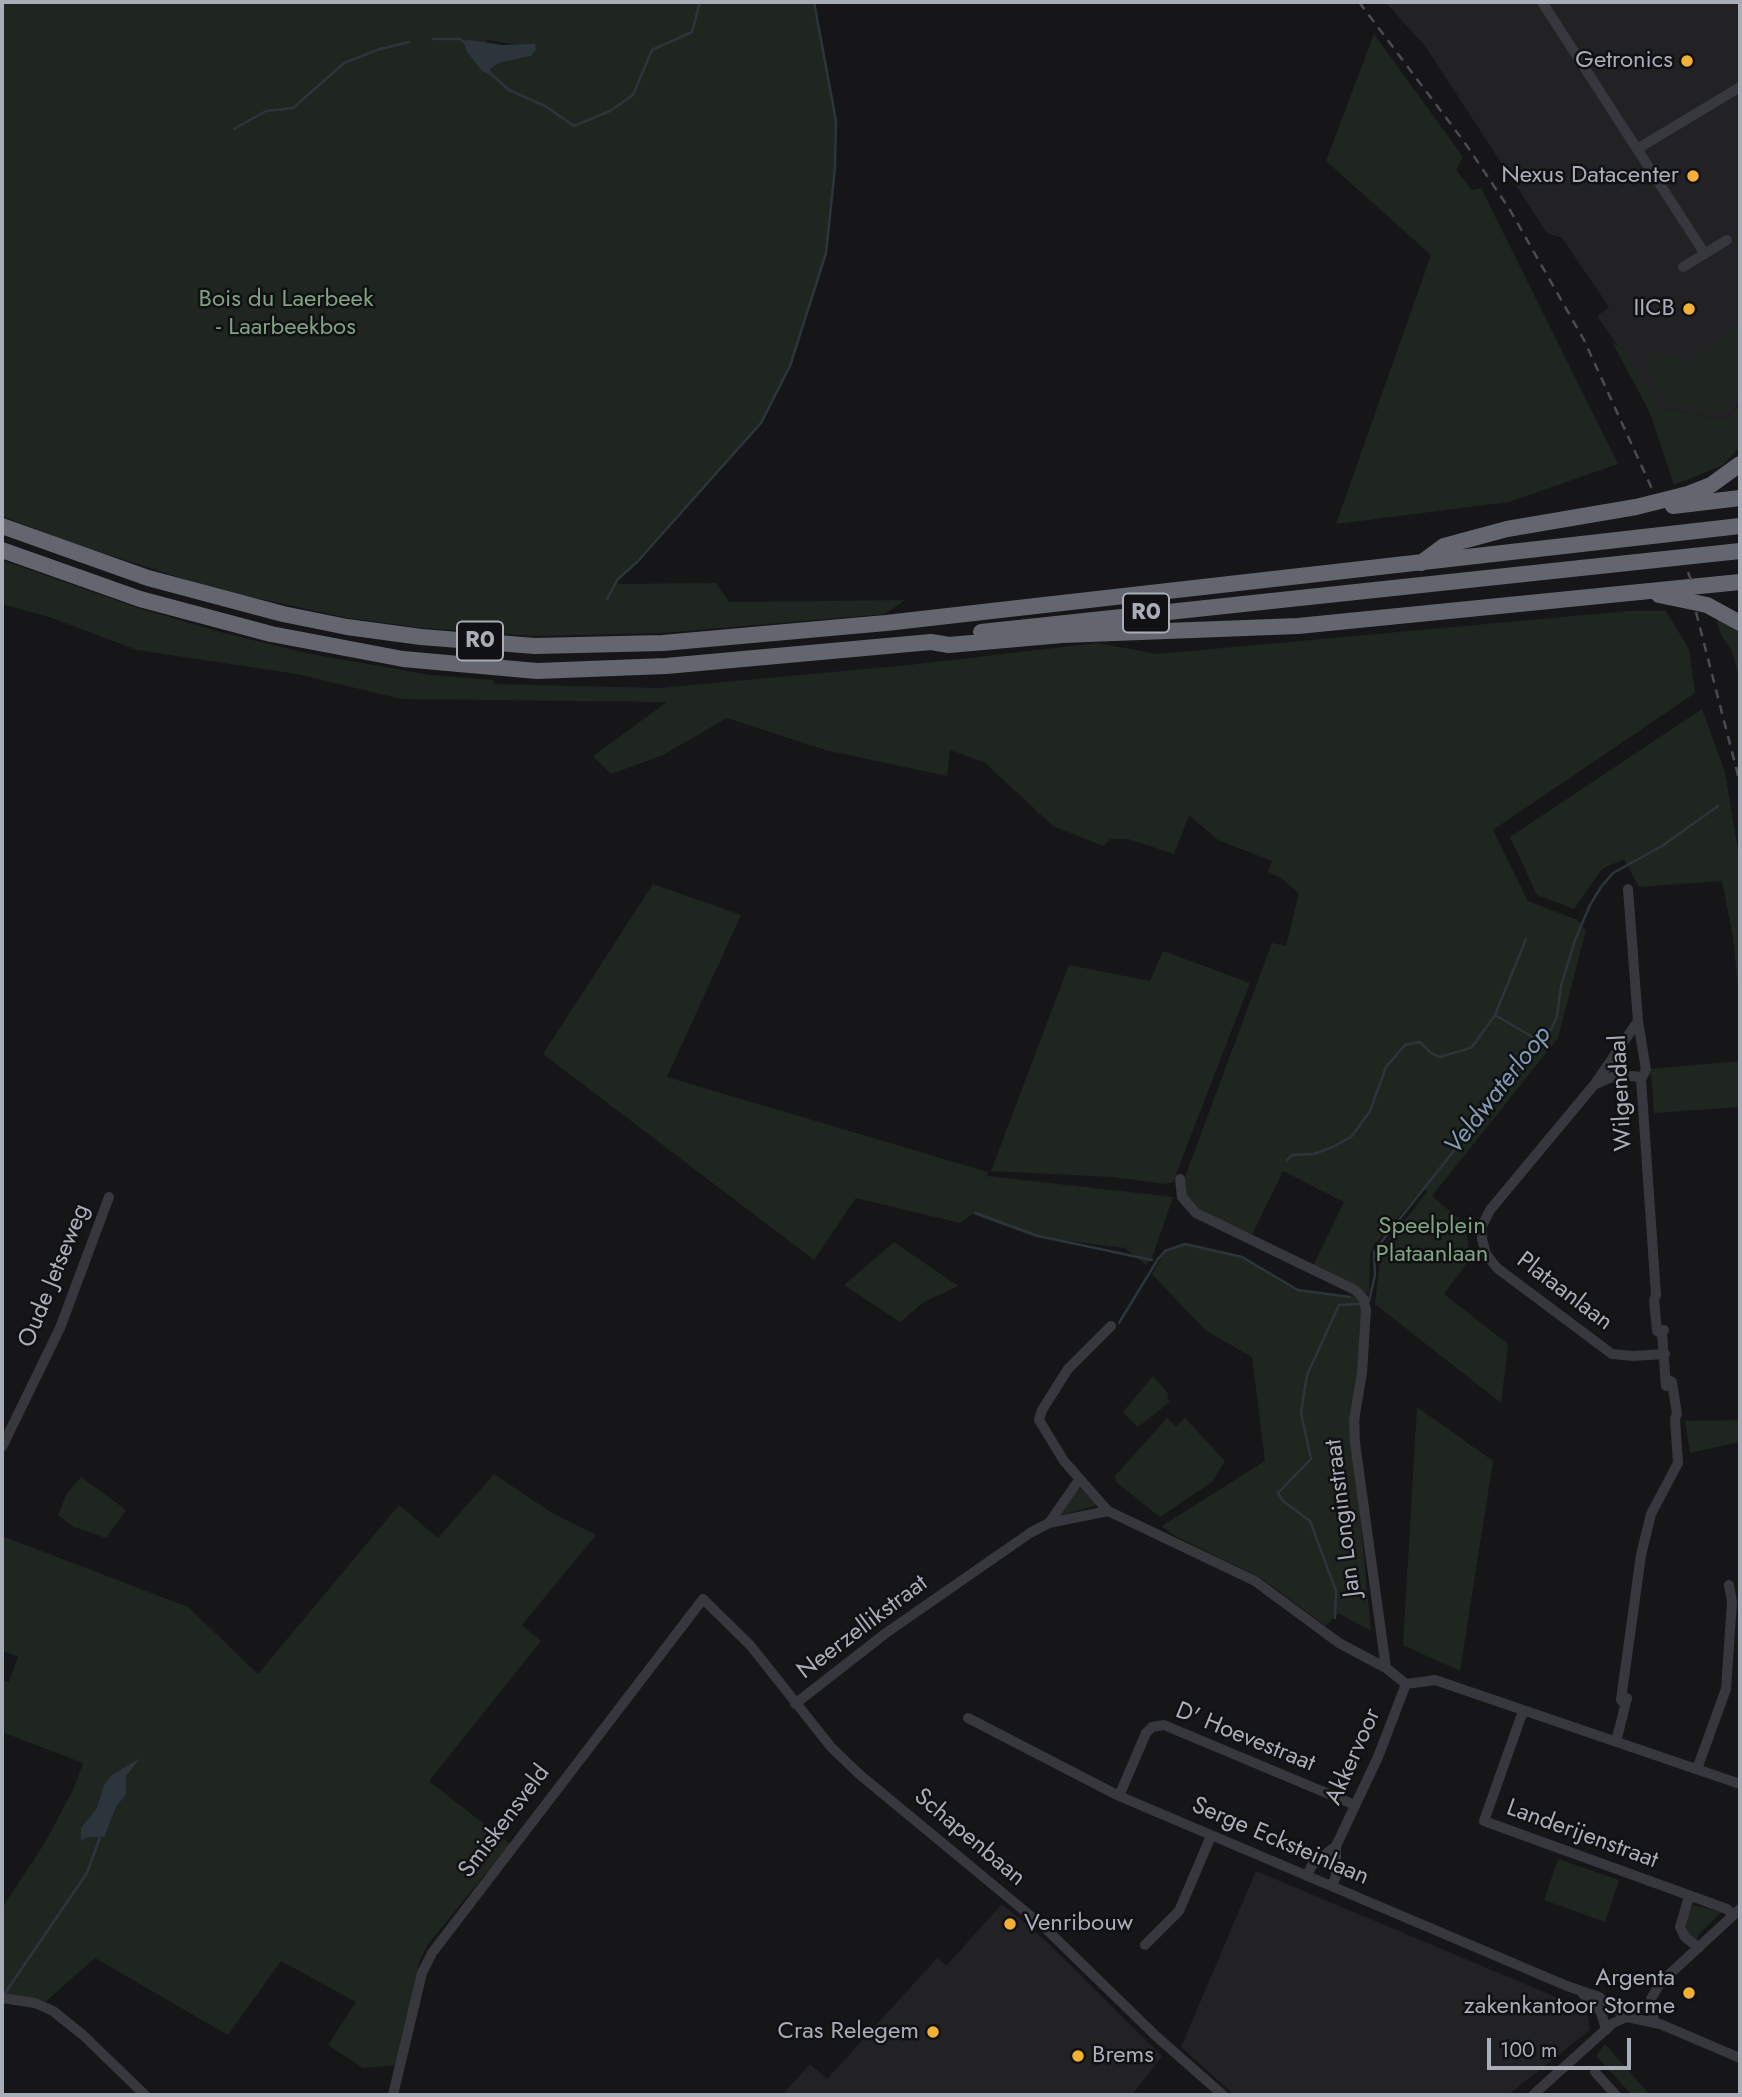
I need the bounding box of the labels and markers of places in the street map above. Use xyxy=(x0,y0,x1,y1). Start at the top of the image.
place label: Getronics xyxy=(1575,47,1673,75)
marker: Getronics xyxy=(1679,53,1695,69)
place label: Nexus Datacenter xyxy=(1501,162,1679,190)
marker: Nexus Datacenter xyxy=(1685,168,1701,184)
place label: IICB xyxy=(1633,295,1675,323)
marker: IICB xyxy=(1681,301,1697,317)
place label: Venribouw xyxy=(1024,1910,1133,1938)
marker: Venribouw xyxy=(1002,1916,1018,1932)
place label: Argenta zakenkantoor Storme xyxy=(1464,1965,1675,2021)
marker: Argenta zakenkantoor Storme xyxy=(1681,1985,1697,2001)
place label: Cras Relegem xyxy=(777,2018,919,2046)
marker: Cras Relegem xyxy=(925,2024,941,2040)
place label: Brems xyxy=(1092,2042,1154,2070)
marker: Brems xyxy=(1070,2048,1086,2064)

